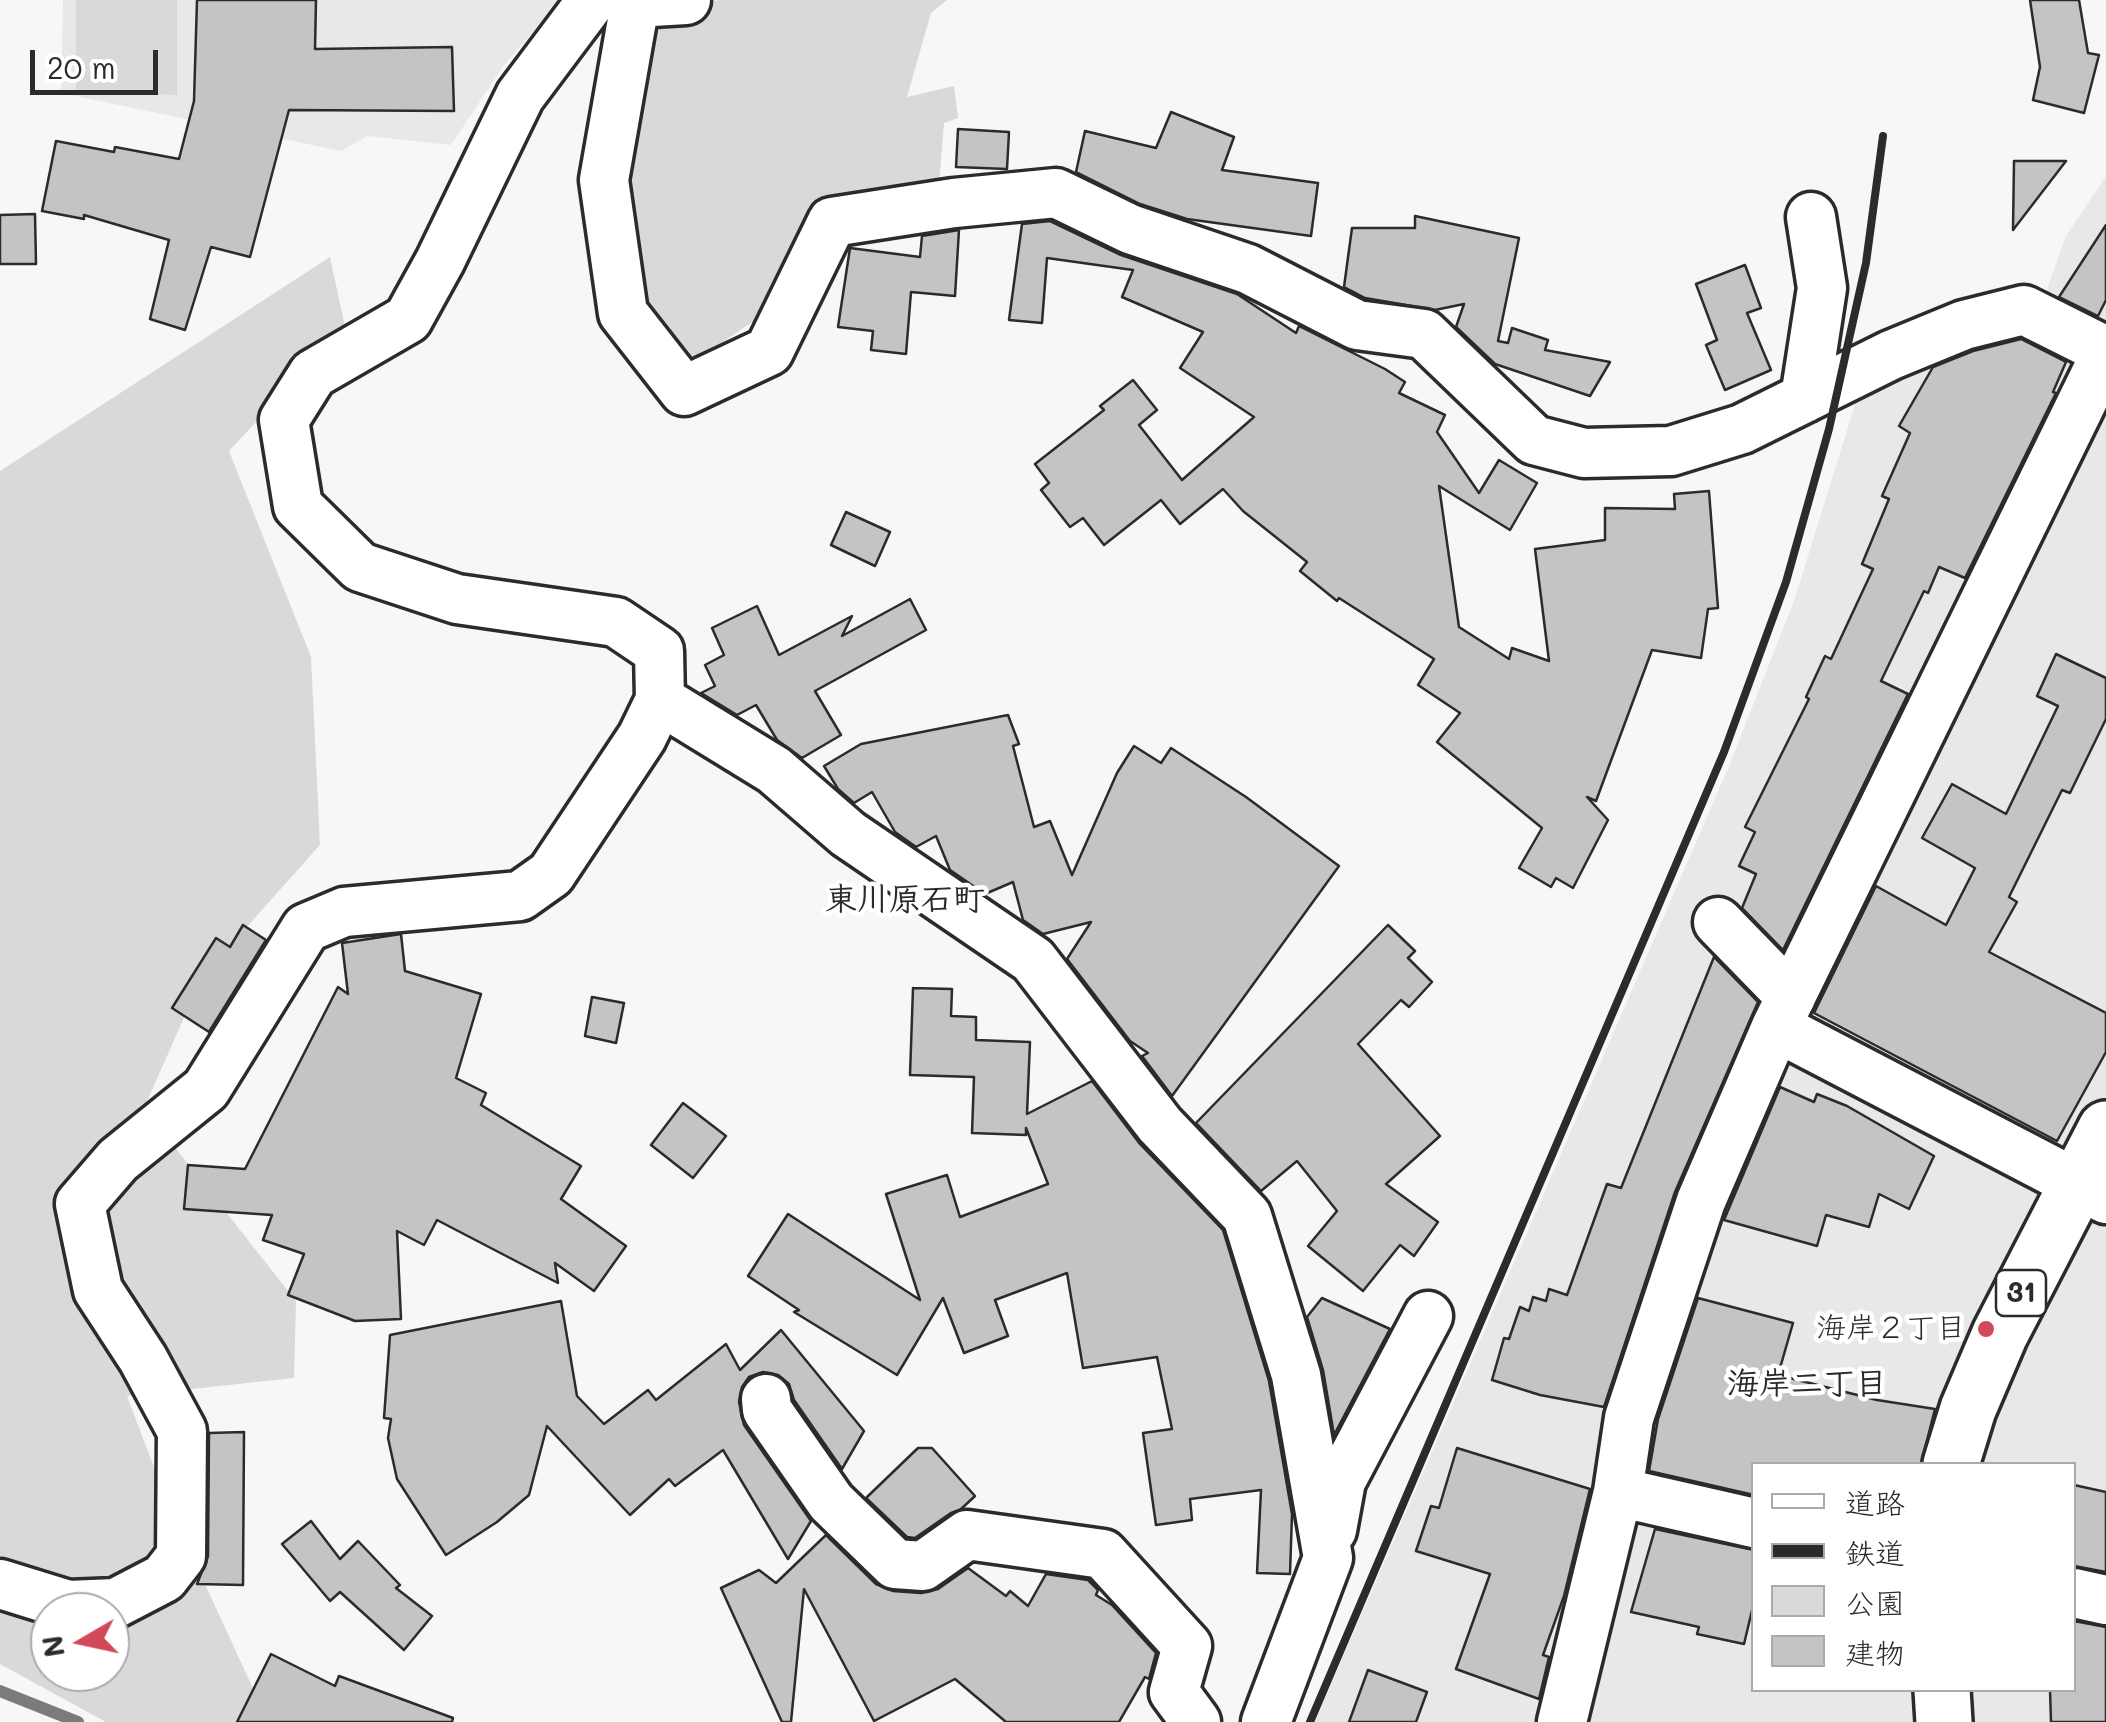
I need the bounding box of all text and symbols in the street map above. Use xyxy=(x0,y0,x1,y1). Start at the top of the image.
scale bar xyxy=(35,30,162,92)
text: 20 m xyxy=(47,47,116,87)
district label: 東川原石町 xyxy=(825,881,985,919)
road number: 31 xyxy=(1996,1270,2046,1316)
place label: 海岸２丁目 xyxy=(1816,1311,1966,1347)
marker: 海岸２丁目 xyxy=(1975,1318,1997,1340)
district label: 海岸二丁目 xyxy=(1727,1365,1887,1403)
legend xyxy=(1751,1462,2076,1692)
text: 道路 xyxy=(1845,1482,1905,1522)
text: 鉄道 xyxy=(1845,1532,1905,1572)
text: 公園 xyxy=(1845,1582,1905,1622)
north arrow xyxy=(30,1592,130,1692)
text: 建物 xyxy=(1845,1632,1905,1672)
text: N xyxy=(33,1633,72,1660)

